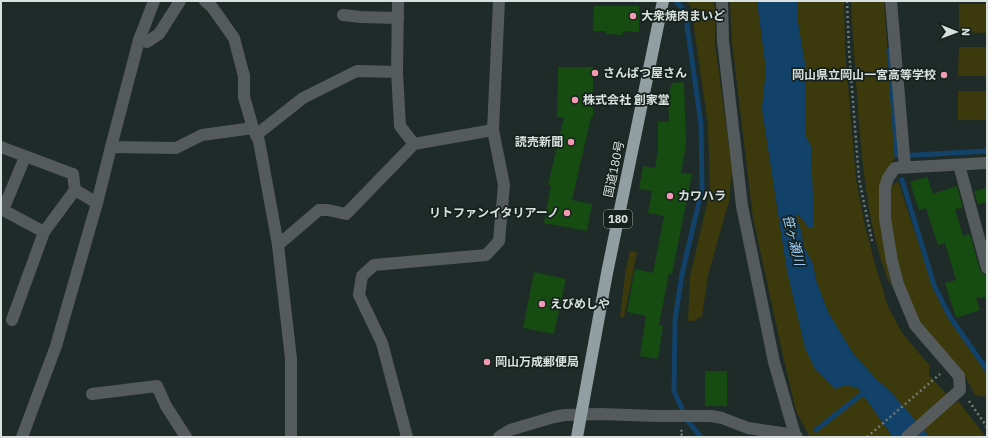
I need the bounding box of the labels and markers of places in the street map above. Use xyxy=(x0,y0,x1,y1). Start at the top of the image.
place label: 大衆焼肉まいど xyxy=(641,8,725,23)
marker: 大衆焼肉まいど xyxy=(628,11,638,21)
place label: さんぱつ屋さん xyxy=(603,65,687,80)
place label: 岡山県立岡山一宮高等学校 xyxy=(792,67,936,82)
marker: さんぱつ屋さん xyxy=(590,68,600,78)
marker: 岡山県立岡山一宮高等学校 xyxy=(939,70,949,80)
place label: 株式会社 創家堂 xyxy=(583,92,670,107)
marker: 株式会社 創家堂 xyxy=(570,95,580,105)
place label: 読売新聞 xyxy=(515,134,563,149)
marker: 読売新聞 xyxy=(566,137,576,147)
place label: カワハラ xyxy=(678,188,726,203)
marker: カワハラ xyxy=(665,191,675,201)
place label: リトファンイタリアーノ xyxy=(429,205,559,220)
marker: リトファンイタリアーノ xyxy=(562,208,572,218)
place label: えびめしや xyxy=(550,296,610,311)
marker: えびめしや xyxy=(537,299,547,309)
place label: 岡山万成郵便局 xyxy=(495,354,579,369)
marker: 岡山万成郵便局 xyxy=(482,357,492,367)

